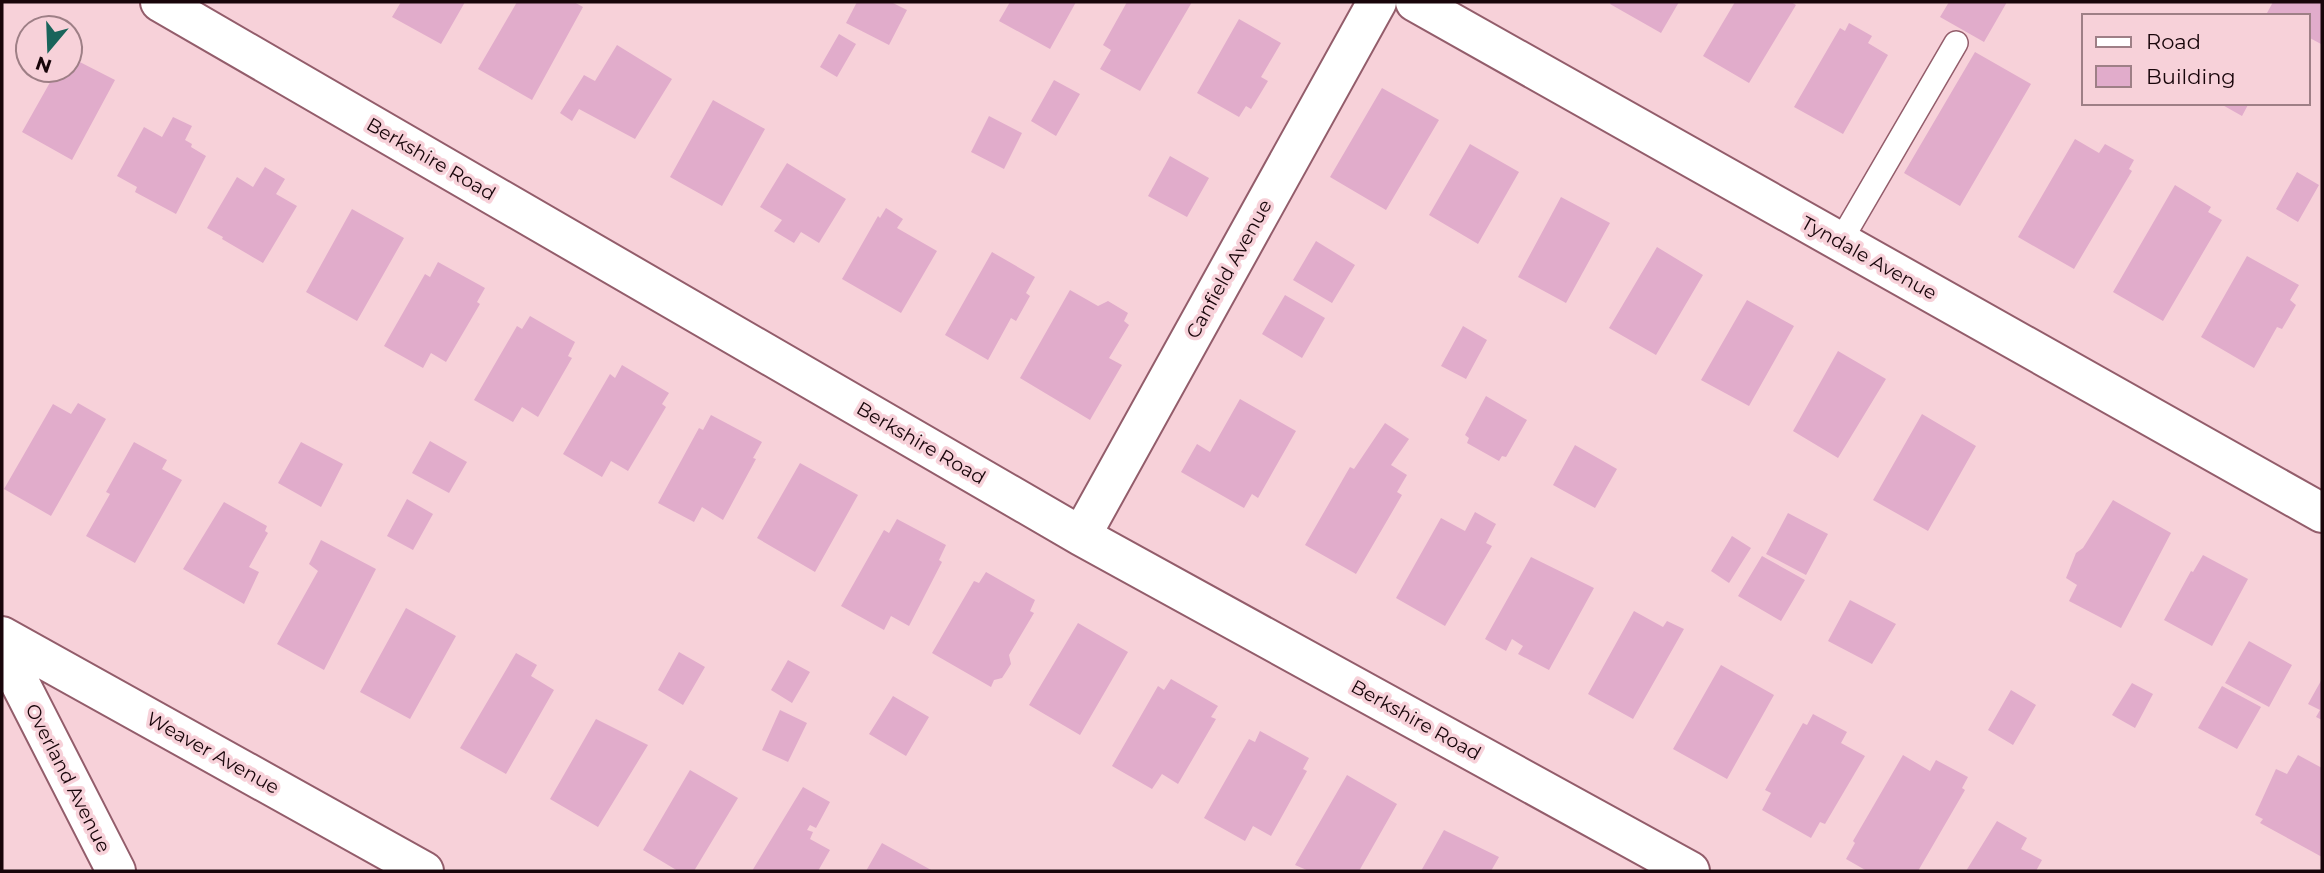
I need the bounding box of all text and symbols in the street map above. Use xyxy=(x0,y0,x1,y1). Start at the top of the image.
north arrow xyxy=(14,14,84,84)
legend xyxy=(2082,14,2310,105)
text: Road xyxy=(2146,29,2201,54)
text: N xyxy=(33,51,55,78)
text: Building xyxy=(2146,64,2236,89)
street label: Berkshire Road xyxy=(362,113,500,205)
street label: Canfield Avenue xyxy=(1181,196,1277,342)
street label: Tyndale Avenue xyxy=(1797,211,1941,305)
street label: Berkshire Road xyxy=(852,397,990,489)
street label: Berkshire Road xyxy=(1347,675,1485,765)
street label: Overland Avenue xyxy=(21,700,115,856)
street label: Weaver Avenue xyxy=(143,707,283,799)

